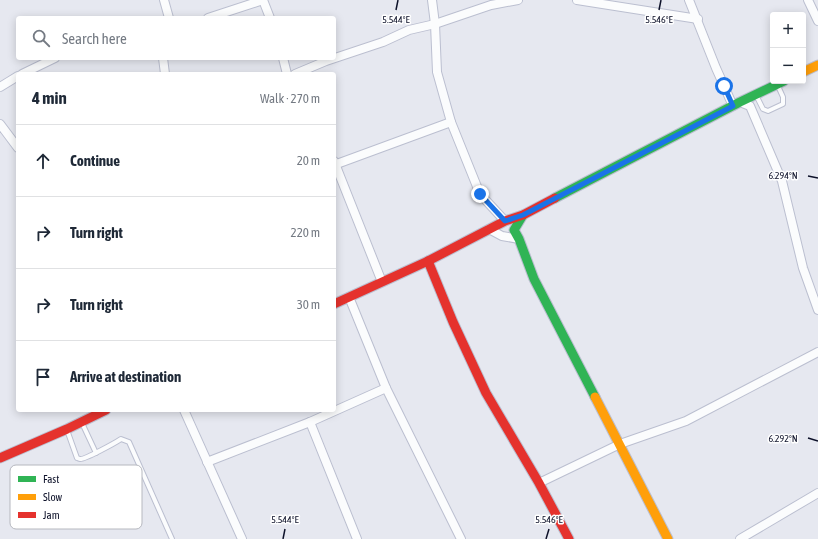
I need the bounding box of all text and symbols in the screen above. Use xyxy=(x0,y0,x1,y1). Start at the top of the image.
map controls xyxy=(770,12,806,84)
button: + xyxy=(770,12,806,48)
text: 5.544°E xyxy=(382,14,411,25)
text: 5.546°E xyxy=(645,14,674,25)
search box xyxy=(16,16,336,60)
icon: search xyxy=(30,27,52,49)
text: Search here xyxy=(62,30,127,47)
button: − xyxy=(770,48,806,84)
route start xyxy=(715,77,733,95)
text: 4 min xyxy=(32,88,67,108)
text: Walk · 270 m xyxy=(260,91,320,106)
icon: ahead xyxy=(32,150,54,172)
text: Continue xyxy=(70,152,120,169)
text: 20 m xyxy=(297,153,320,168)
text: 6.294°N xyxy=(768,170,798,181)
route end xyxy=(471,185,489,203)
icon: right xyxy=(32,222,54,244)
text: Turn right xyxy=(70,224,123,241)
text: 220 m xyxy=(291,225,320,240)
icon: right xyxy=(32,294,54,316)
text: Turn right xyxy=(70,296,123,313)
text: 30 m xyxy=(297,297,320,312)
icon: arrive xyxy=(32,366,54,388)
text: Arrive at destination xyxy=(70,368,181,385)
text: 6.292°N xyxy=(768,433,798,444)
legend xyxy=(10,465,142,529)
text: Fast xyxy=(43,473,59,485)
text: Slow xyxy=(43,491,62,503)
text: Jam xyxy=(43,509,60,521)
text: 5.544°E xyxy=(271,514,300,525)
text: 5.546°E xyxy=(535,514,564,525)

